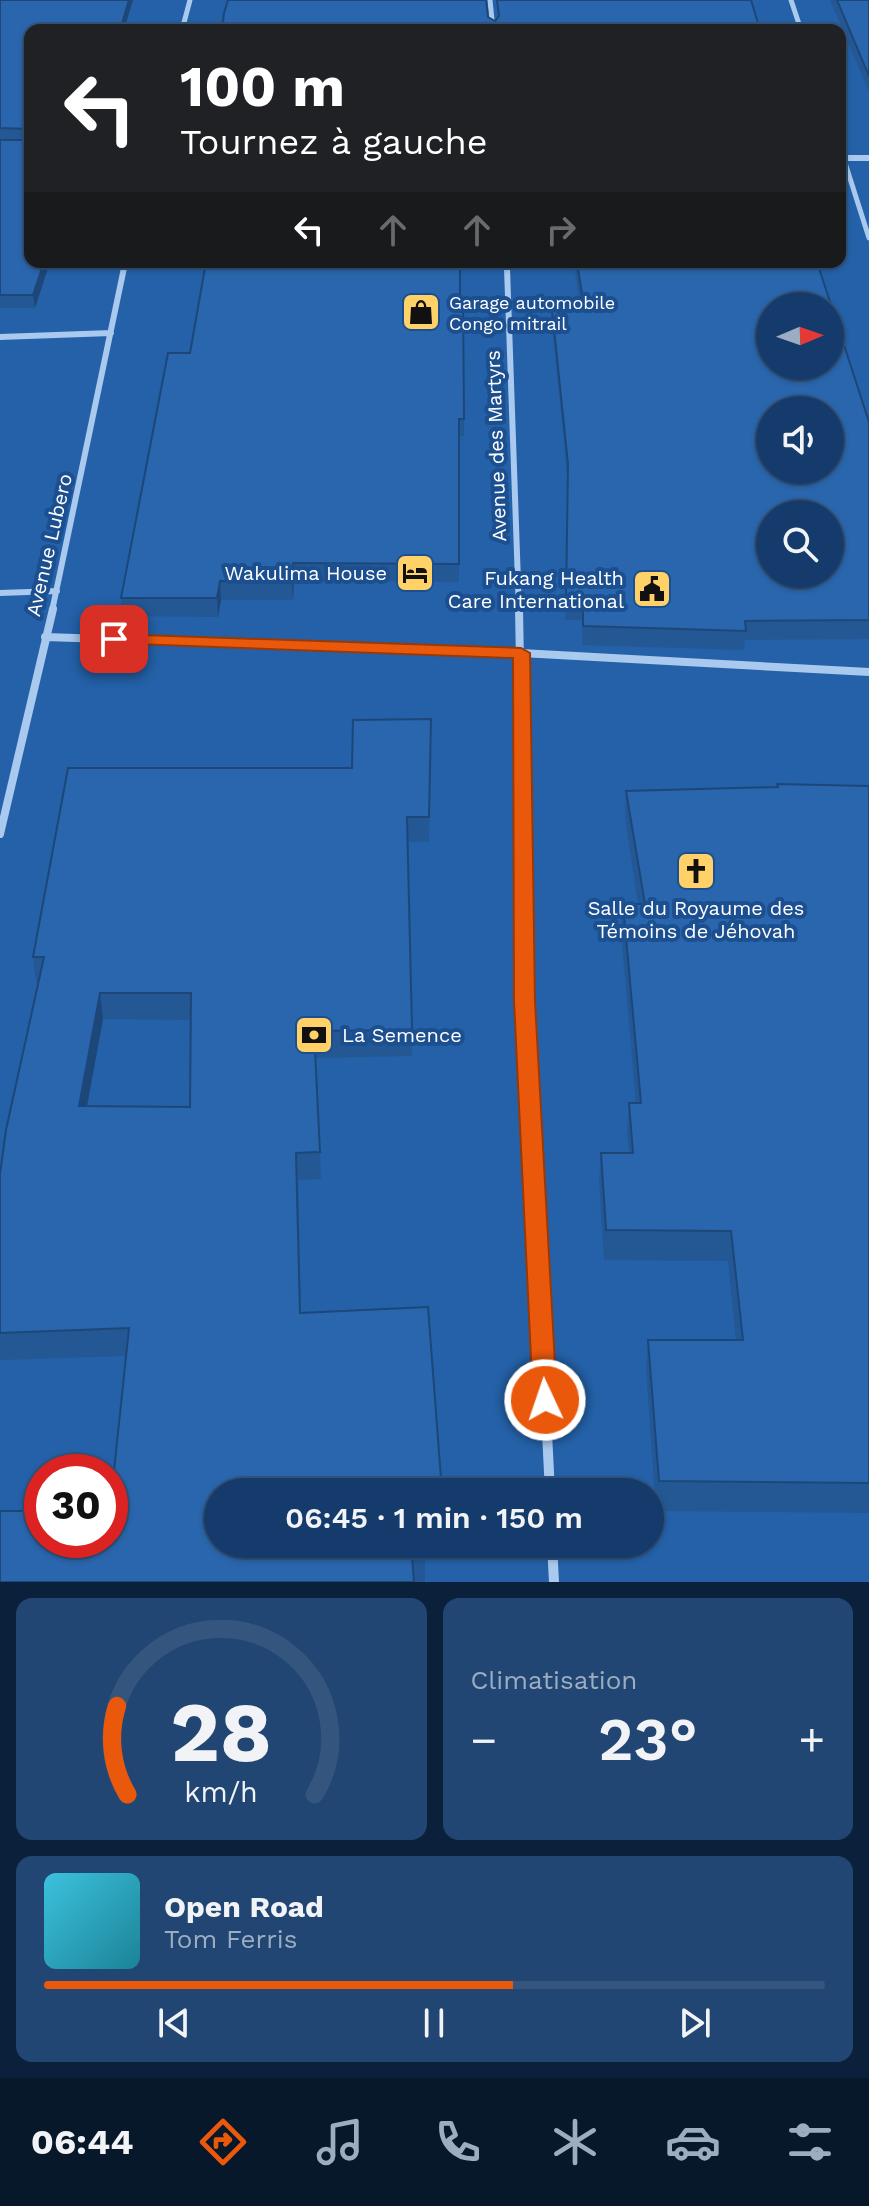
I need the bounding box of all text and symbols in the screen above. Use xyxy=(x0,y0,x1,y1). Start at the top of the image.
text: 100 m xyxy=(180,54,345,120)
icon: left xyxy=(48,56,152,160)
text: Tournez à gauche xyxy=(180,121,488,163)
icon: left xyxy=(287,208,331,252)
icon: ahead xyxy=(371,208,415,252)
icon: ahead xyxy=(455,208,499,252)
icon: right xyxy=(539,208,583,252)
shop icon: Garage automobile Congo mitrail xyxy=(400,291,442,333)
place label: Garage automobile Congo mitrail xyxy=(449,292,615,334)
north arrow xyxy=(756,292,844,380)
map controls xyxy=(756,292,844,588)
street label: Avenue des Martyrs xyxy=(481,350,511,542)
button: sound xyxy=(756,396,844,484)
street label: Avenue Lubero xyxy=(21,471,77,619)
button: search xyxy=(756,500,844,588)
hotel icon: Wakulima House xyxy=(394,552,436,594)
place label: Wakulima House xyxy=(224,561,387,585)
place label: Fukang Health Care International xyxy=(448,566,624,613)
public building icon: Fukang Health Care International xyxy=(631,568,673,610)
pin xyxy=(80,605,148,673)
icon: arrive xyxy=(92,617,136,661)
church icon: Salle du Royaume des Témoins de Jéhovah xyxy=(675,850,717,892)
place label: Salle du Royaume des Témoins de Jéhovah xyxy=(588,896,804,943)
bank icon: La Semence xyxy=(293,1014,335,1056)
place label: La Semence xyxy=(342,1023,462,1047)
position arrow xyxy=(503,1358,587,1442)
speed limit sign: 30 xyxy=(24,1454,128,1558)
text: 06:45 · 1 min · 150 m xyxy=(285,1500,583,1535)
text: Climatisation xyxy=(471,1665,637,1695)
text: 28 xyxy=(170,1684,272,1781)
text: 23° xyxy=(598,1704,698,1775)
text: − xyxy=(471,1714,497,1766)
text: + xyxy=(798,1714,825,1766)
text: km/h xyxy=(184,1775,258,1809)
text: Open Road xyxy=(164,1889,324,1924)
text: Tom Ferris xyxy=(164,1924,297,1954)
icon: previous xyxy=(152,2001,196,2045)
icon: pause xyxy=(412,2001,456,2045)
icon: next xyxy=(673,2001,717,2045)
icon: directions xyxy=(195,2114,251,2170)
icon: music xyxy=(312,2114,368,2170)
icon: phone xyxy=(430,2114,486,2170)
icon: climate xyxy=(547,2114,603,2170)
icon: car xyxy=(665,2114,721,2170)
icon: filters xyxy=(782,2114,838,2170)
text: 06:44 xyxy=(31,2121,133,2163)

